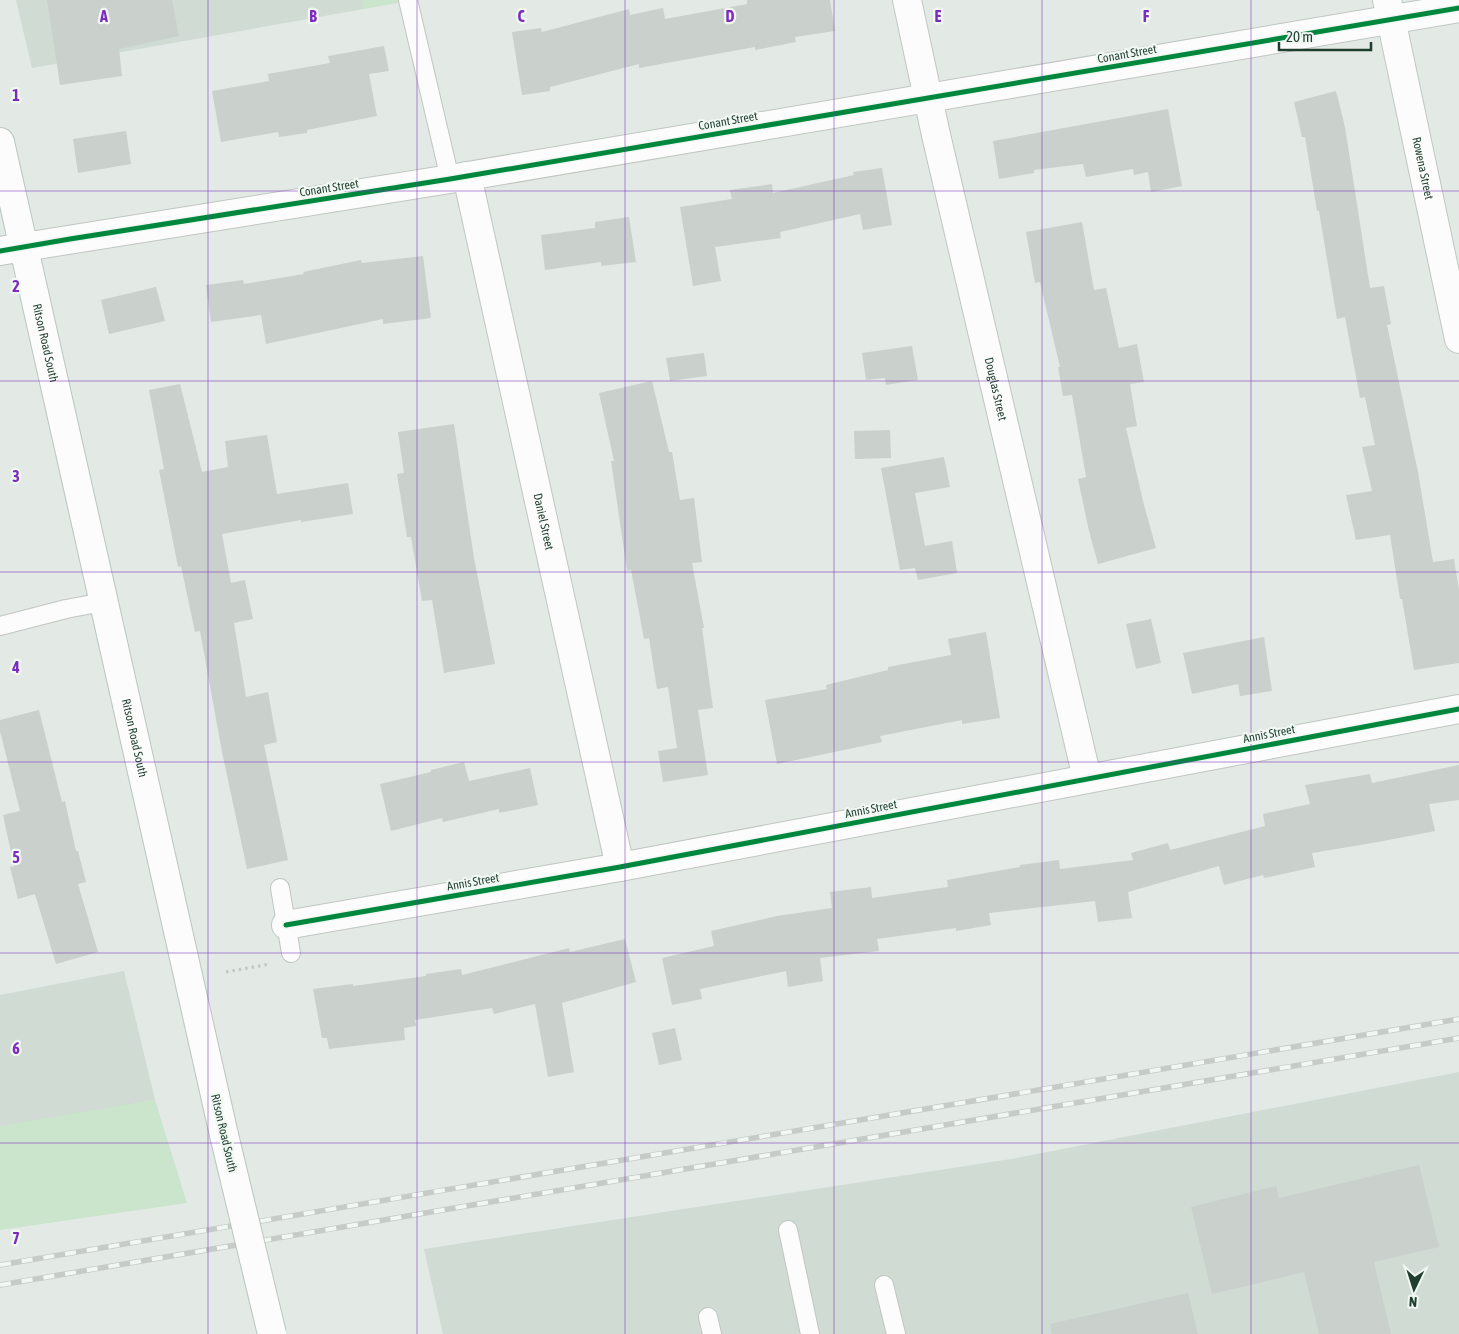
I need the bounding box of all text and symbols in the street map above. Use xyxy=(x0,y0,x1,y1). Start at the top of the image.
text: A xyxy=(99,7,108,25)
text: B xyxy=(309,7,317,25)
text: C xyxy=(517,7,525,25)
text: D xyxy=(726,7,735,25)
text: E xyxy=(935,7,942,25)
text: F xyxy=(1143,7,1150,25)
scale bar xyxy=(1279,20,1372,52)
text: 20 m xyxy=(1286,28,1313,45)
street label: Conant Street xyxy=(1096,42,1158,66)
text: 1 xyxy=(12,86,20,104)
street label: Conant Street xyxy=(697,109,759,133)
street label: Rowena Street xyxy=(1409,136,1436,201)
street label: Conant Street xyxy=(298,176,360,200)
text: 2 xyxy=(12,277,20,295)
street label: Ritson Road South xyxy=(30,302,61,384)
street label: Douglas Street xyxy=(981,356,1010,422)
text: 3 xyxy=(12,467,20,485)
street label: Daniel Street xyxy=(530,492,557,552)
text: 4 xyxy=(11,658,20,676)
street label: Ritson Road South xyxy=(119,697,150,779)
street label: Annis Street xyxy=(1242,722,1297,746)
street label: Annis Street xyxy=(844,797,899,821)
text: 5 xyxy=(12,848,20,866)
street label: Annis Street xyxy=(446,870,501,893)
text: 6 xyxy=(12,1039,20,1057)
street label: Ritson Road South xyxy=(208,1093,240,1173)
text: 7 xyxy=(12,1229,20,1247)
north arrow xyxy=(1389,1264,1439,1314)
text: N xyxy=(1408,1294,1418,1310)

